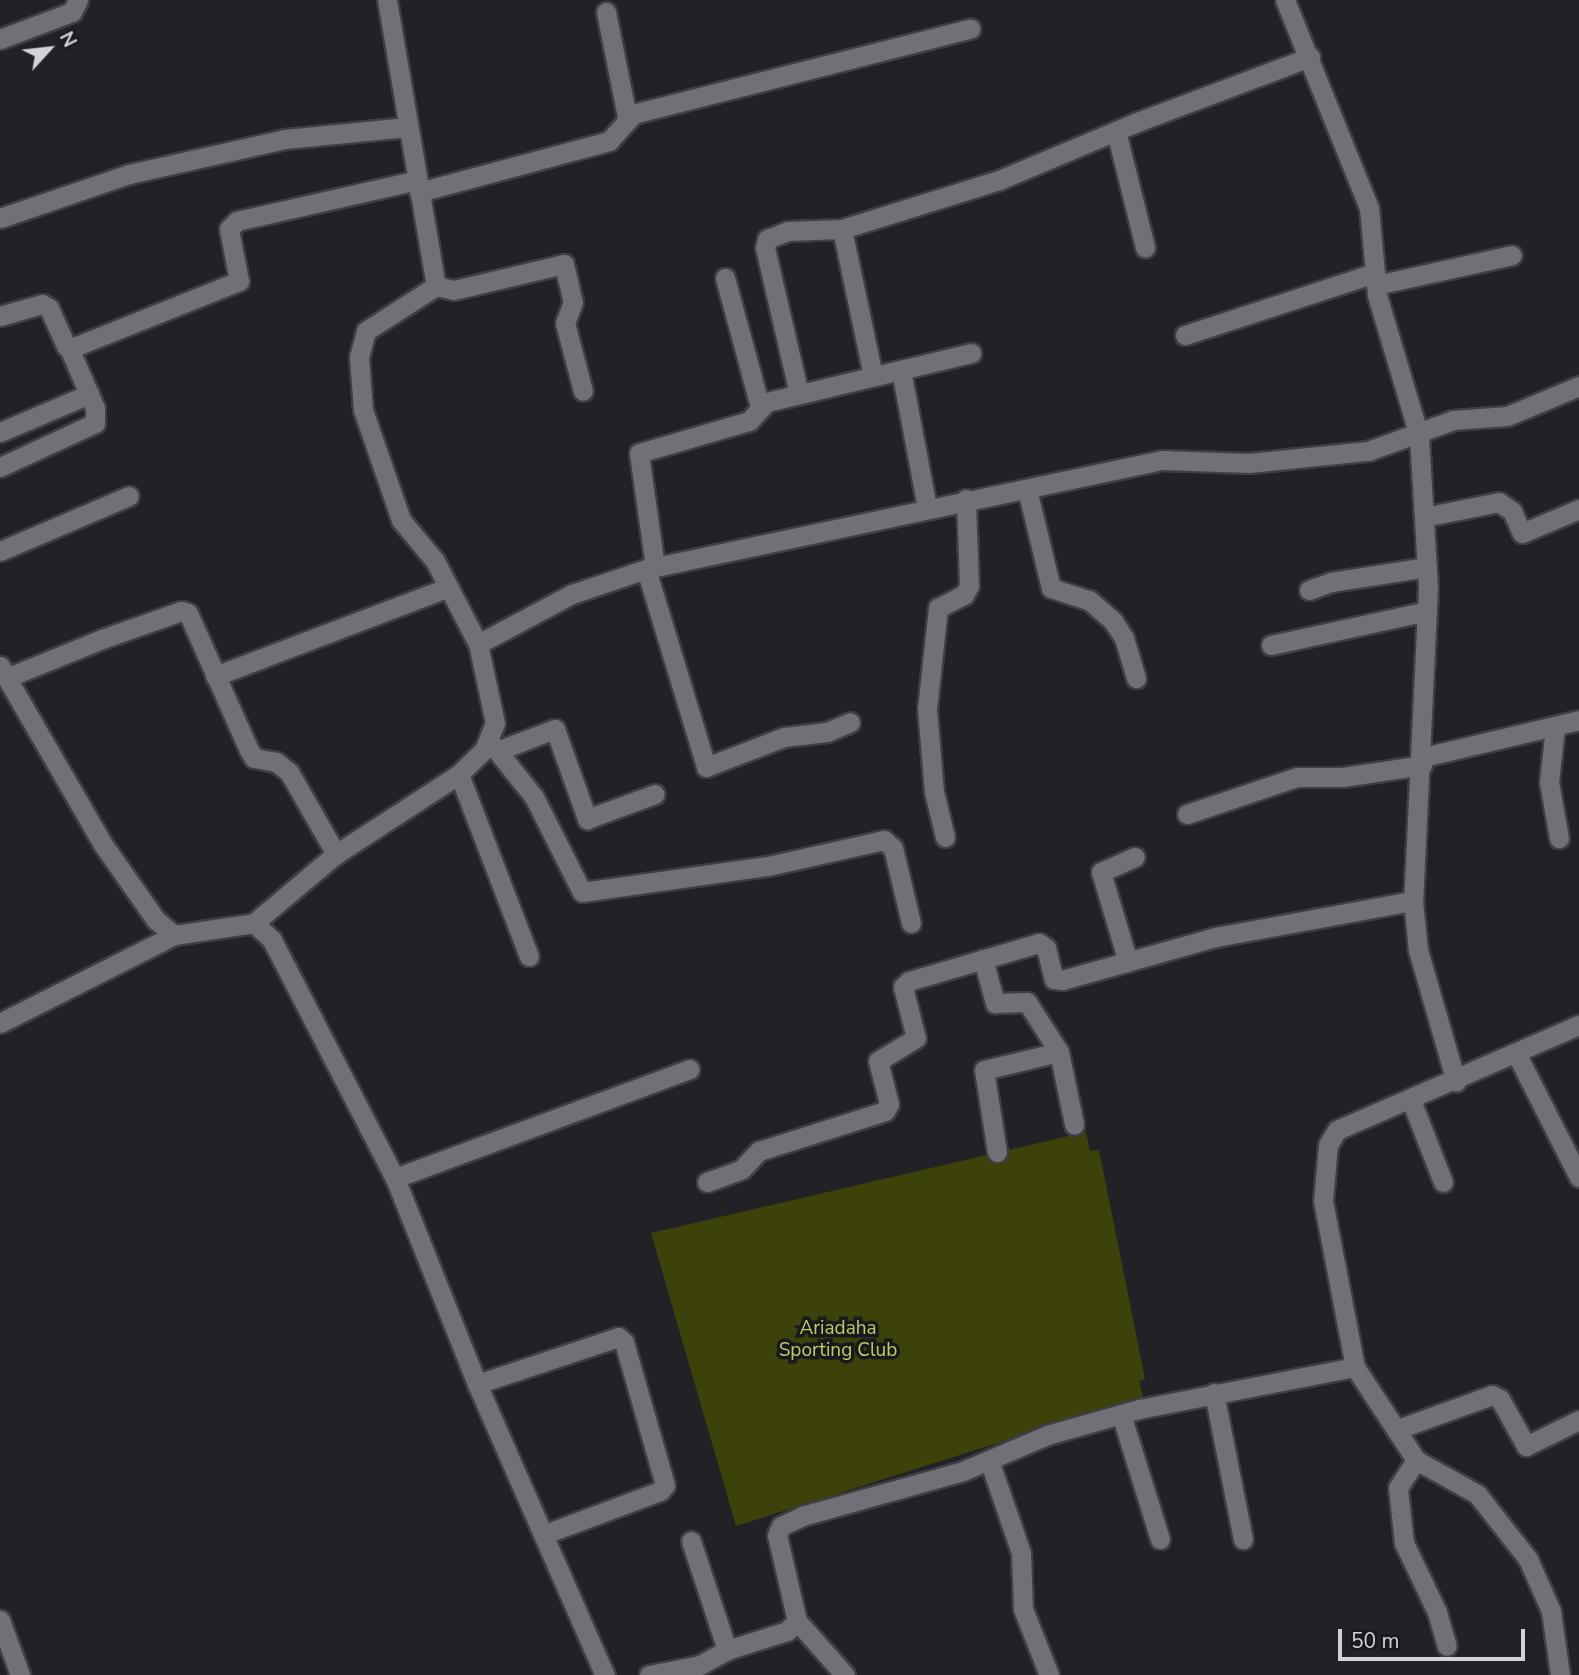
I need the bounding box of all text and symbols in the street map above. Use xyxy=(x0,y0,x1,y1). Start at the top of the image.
north arrow xyxy=(14,14,84,84)
text: N xyxy=(53,27,83,52)
park label: Ariadaha Sporting Club xyxy=(779,1318,897,1362)
scale bar xyxy=(1341,1616,1528,1660)
text: 50 m xyxy=(1351,1627,1400,1655)

